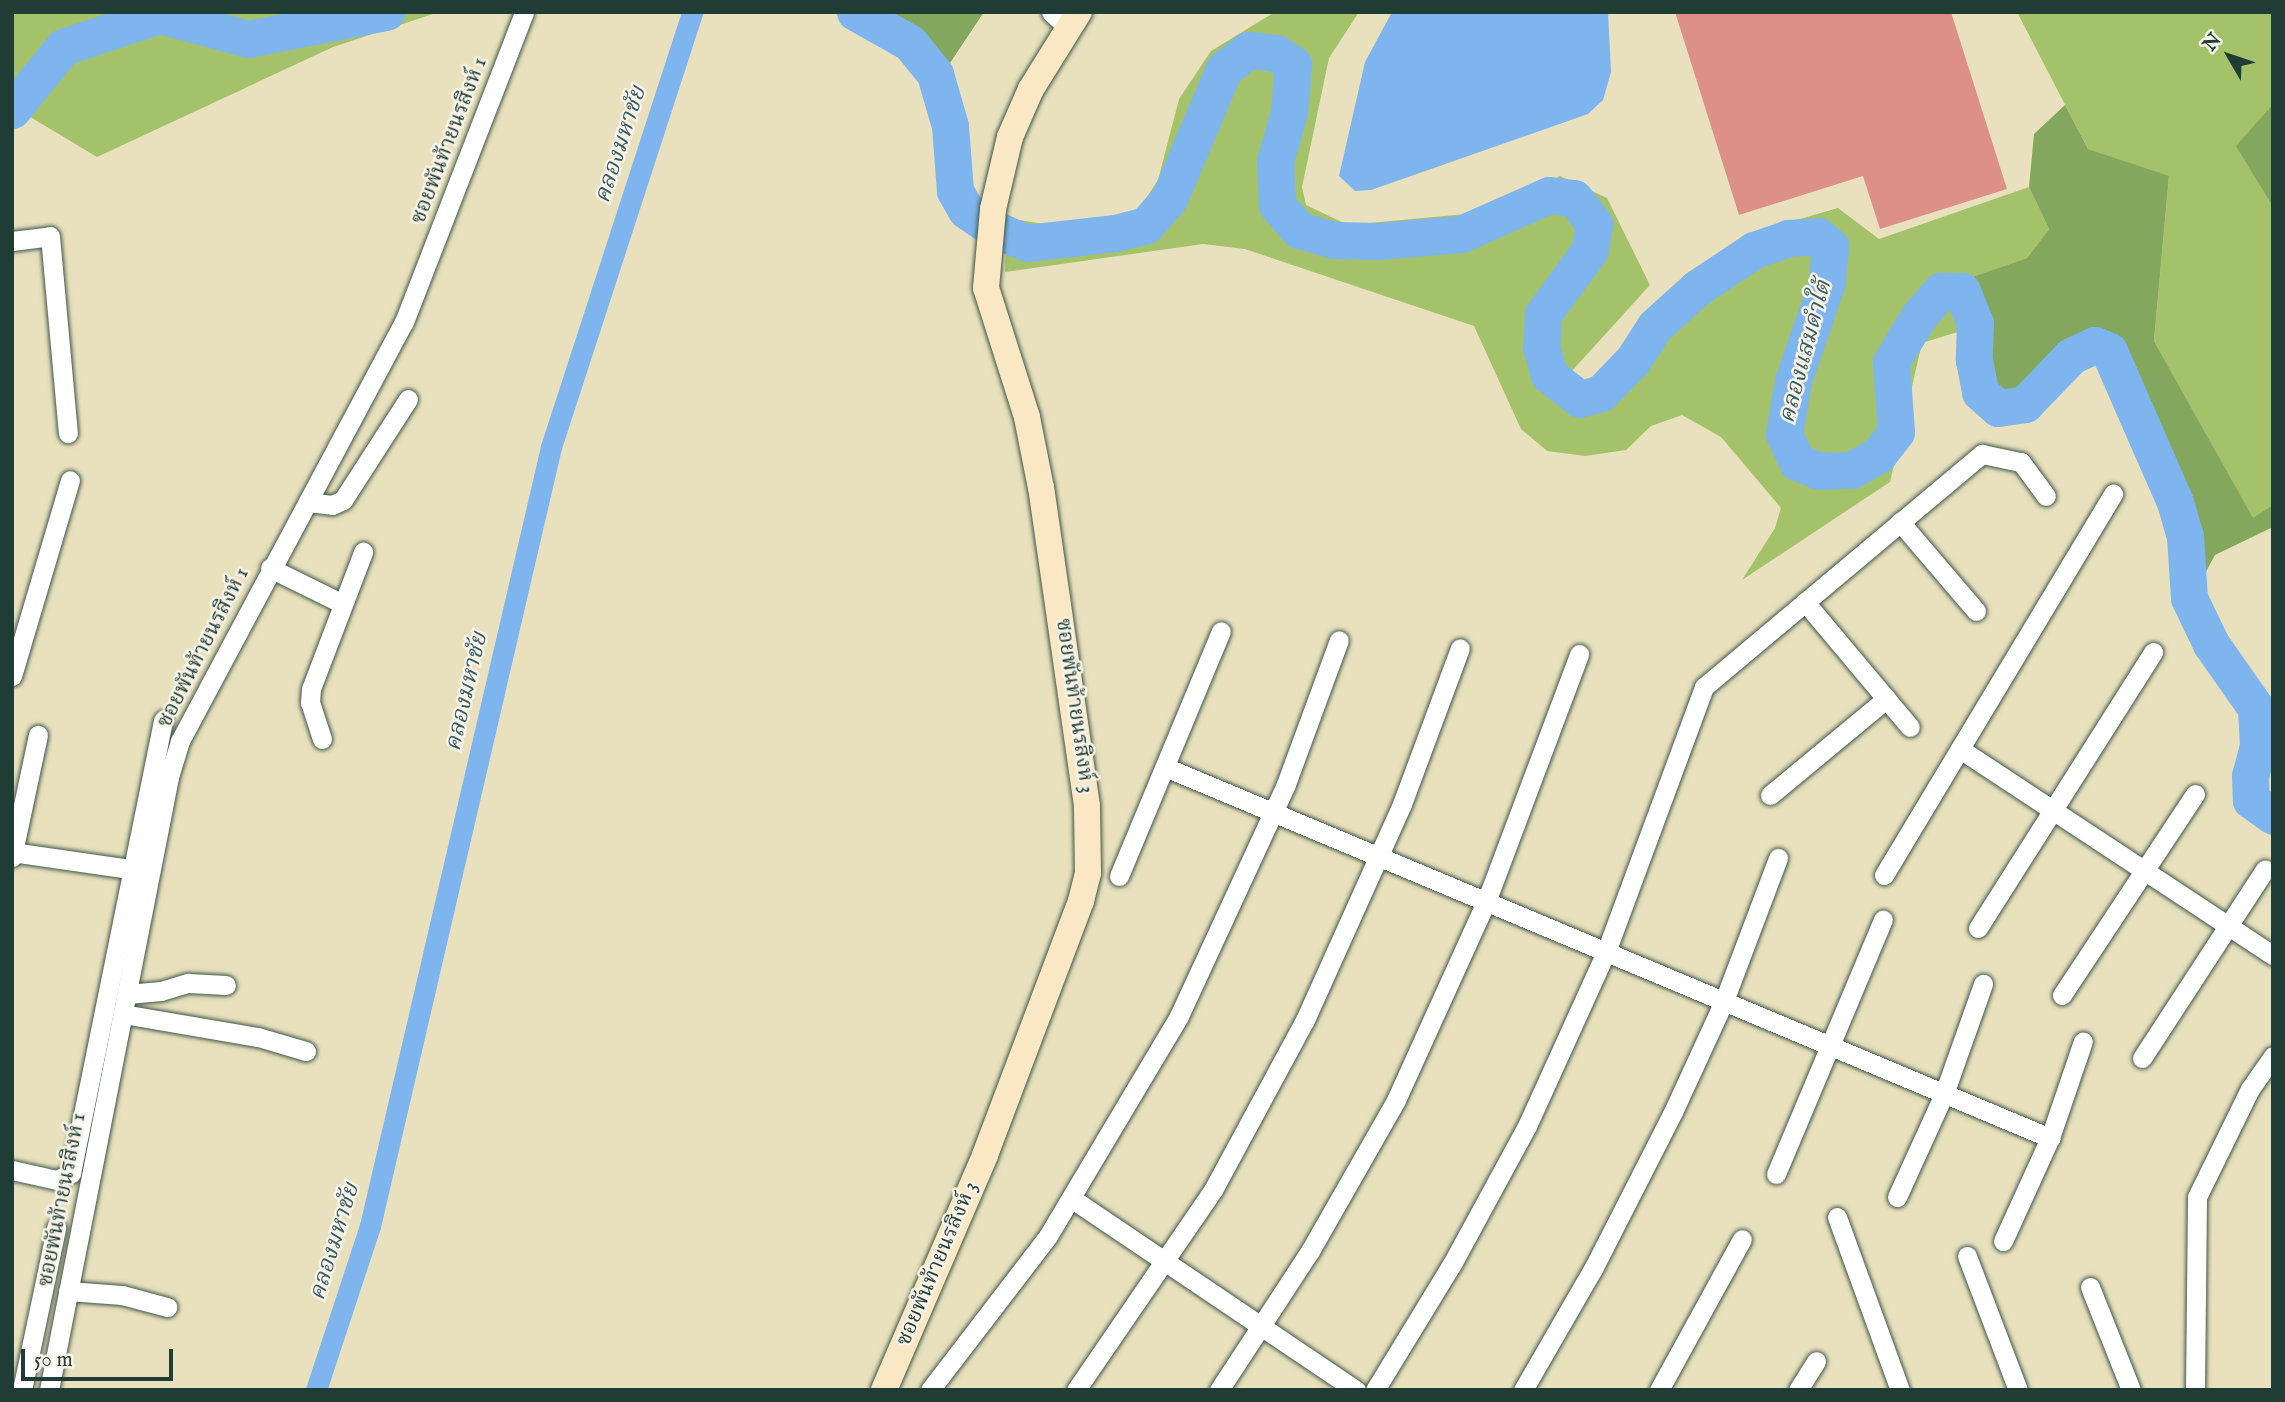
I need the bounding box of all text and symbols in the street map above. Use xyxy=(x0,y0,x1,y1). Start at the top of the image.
north arrow xyxy=(2194,21,2264,91)
text: N xyxy=(2198,29,2227,57)
street label: ซอยพันท้ายนรสิงห์ 1 xyxy=(407,54,493,228)
water label: คลองมหาชัย xyxy=(589,83,653,207)
water label: คลองแสมดำใต้ xyxy=(1774,278,1838,426)
street label: ซอยพันท้ายนรสิงห์ 1 xyxy=(153,564,255,732)
street label: ซอยพันท้ายนรสิงห์ 3 xyxy=(1049,617,1099,795)
water label: คลองมหาชัย xyxy=(440,630,494,754)
street label: ซอยพันท้ายนรสิงห์ 1 xyxy=(34,1111,92,1289)
street label: ซอยพันท้ายนรสิงห์ 3 xyxy=(892,1178,984,1350)
water label: คลองมหาชัย xyxy=(304,1180,366,1304)
scale bar xyxy=(24,1336,177,1380)
text: 50 m xyxy=(34,1347,73,1374)

